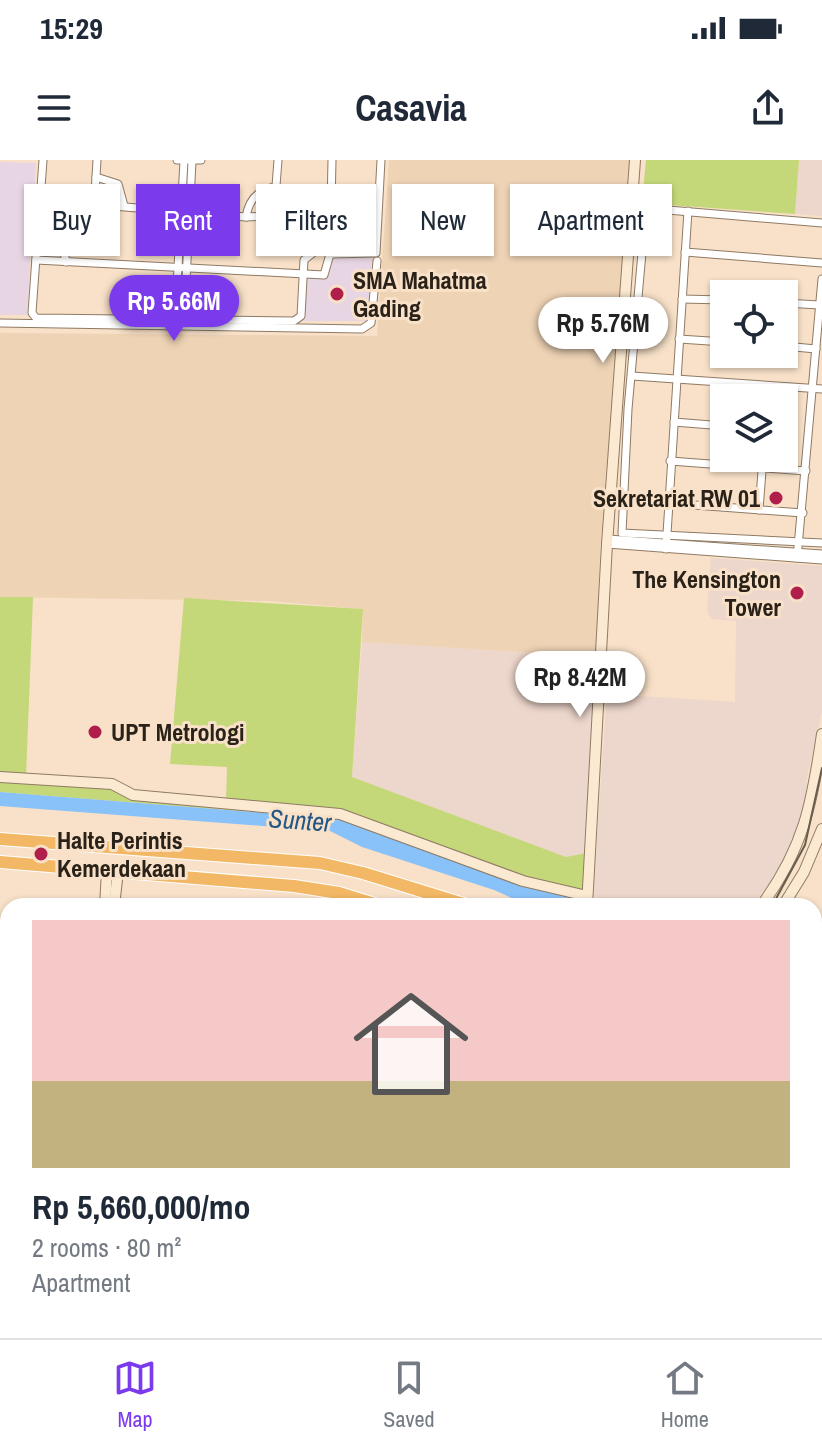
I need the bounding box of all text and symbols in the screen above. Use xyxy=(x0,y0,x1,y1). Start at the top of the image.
text: 15:29 xyxy=(40,8,103,48)
text: Casavia xyxy=(355,84,467,132)
icon: menu xyxy=(32,86,76,130)
icon: share xyxy=(746,86,790,130)
chip: Buy xyxy=(24,184,120,256)
chip: Rent xyxy=(136,184,240,256)
chip: Filters xyxy=(256,184,376,256)
chip: New xyxy=(392,184,494,256)
chip: Apartment xyxy=(510,184,672,256)
place label: SMA Mahatma Gading xyxy=(353,264,487,324)
pin: Rp 5.66M xyxy=(91,275,257,343)
map controls xyxy=(710,280,798,472)
button: locate xyxy=(710,280,798,368)
text: Rp 5.66M xyxy=(127,283,221,318)
marker: SMA Mahatma Gading xyxy=(328,285,346,303)
pin: Rp 5.76M xyxy=(520,297,686,365)
text: Rp 5.76M xyxy=(556,305,650,340)
button: layers xyxy=(710,384,798,472)
place label: Sekretariat RW 01 xyxy=(593,482,760,514)
marker: Sekretariat RW 01 xyxy=(767,489,785,507)
place label: The Kensington Tower xyxy=(632,563,781,623)
marker: The Kensington Tower xyxy=(788,584,806,602)
pin: Rp 8.42M xyxy=(497,651,663,719)
text: Rp 8.42M xyxy=(533,659,627,694)
place label: UPT Metrologi xyxy=(111,716,244,748)
marker: UPT Metrologi xyxy=(86,723,104,741)
water label: Sunter xyxy=(267,800,333,840)
place label: Halte Perintis Kemerdekaan xyxy=(57,824,186,884)
marker: Halte Perintis Kemerdekaan xyxy=(32,845,50,863)
icon: home xyxy=(339,972,483,1116)
text: Rp 5,660,000/mo xyxy=(32,1184,251,1230)
text: 2 rooms · 80 m² xyxy=(32,1230,181,1265)
text: Apartment xyxy=(32,1265,130,1300)
tab: Map xyxy=(113,1356,157,1434)
tab: Saved xyxy=(383,1356,435,1434)
tab: Home xyxy=(661,1356,709,1434)

